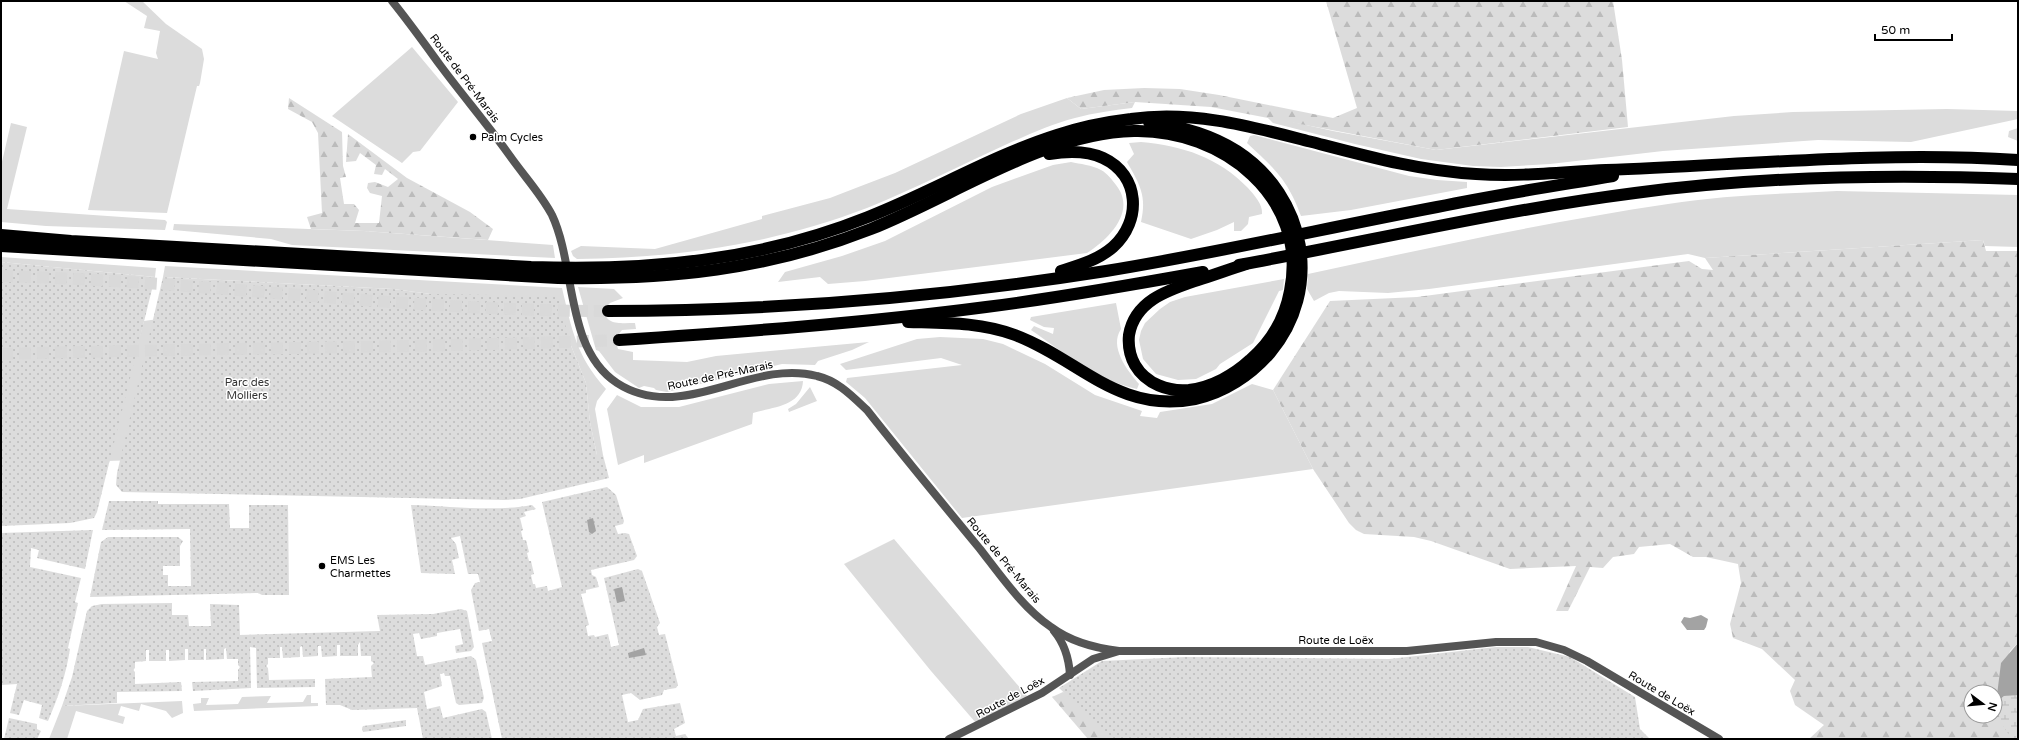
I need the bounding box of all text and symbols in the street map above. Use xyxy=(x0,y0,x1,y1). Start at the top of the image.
scale bar xyxy=(1875,16,1952,42)
text: 50 m xyxy=(1881,23,1910,37)
street label: Route de Pré-Marais xyxy=(427,31,502,125)
place label: Palm Cycles xyxy=(481,131,543,144)
marker: Palm Cycles xyxy=(468,132,478,142)
street label: Route de Pré-Marais xyxy=(666,358,774,393)
park label: Parc des Molliers xyxy=(225,376,269,402)
street label: Route de Pré-Marais xyxy=(964,515,1043,606)
place label: EMS Les Charmettes xyxy=(330,554,391,580)
marker: EMS Les Charmettes xyxy=(317,561,327,571)
street label: Route de Loëx xyxy=(1298,634,1374,647)
street label: Route de Loëx xyxy=(1626,668,1698,718)
street label: Route de Loëx xyxy=(974,674,1047,721)
north arrow xyxy=(1963,684,2003,724)
text: N xyxy=(1985,701,2000,713)

